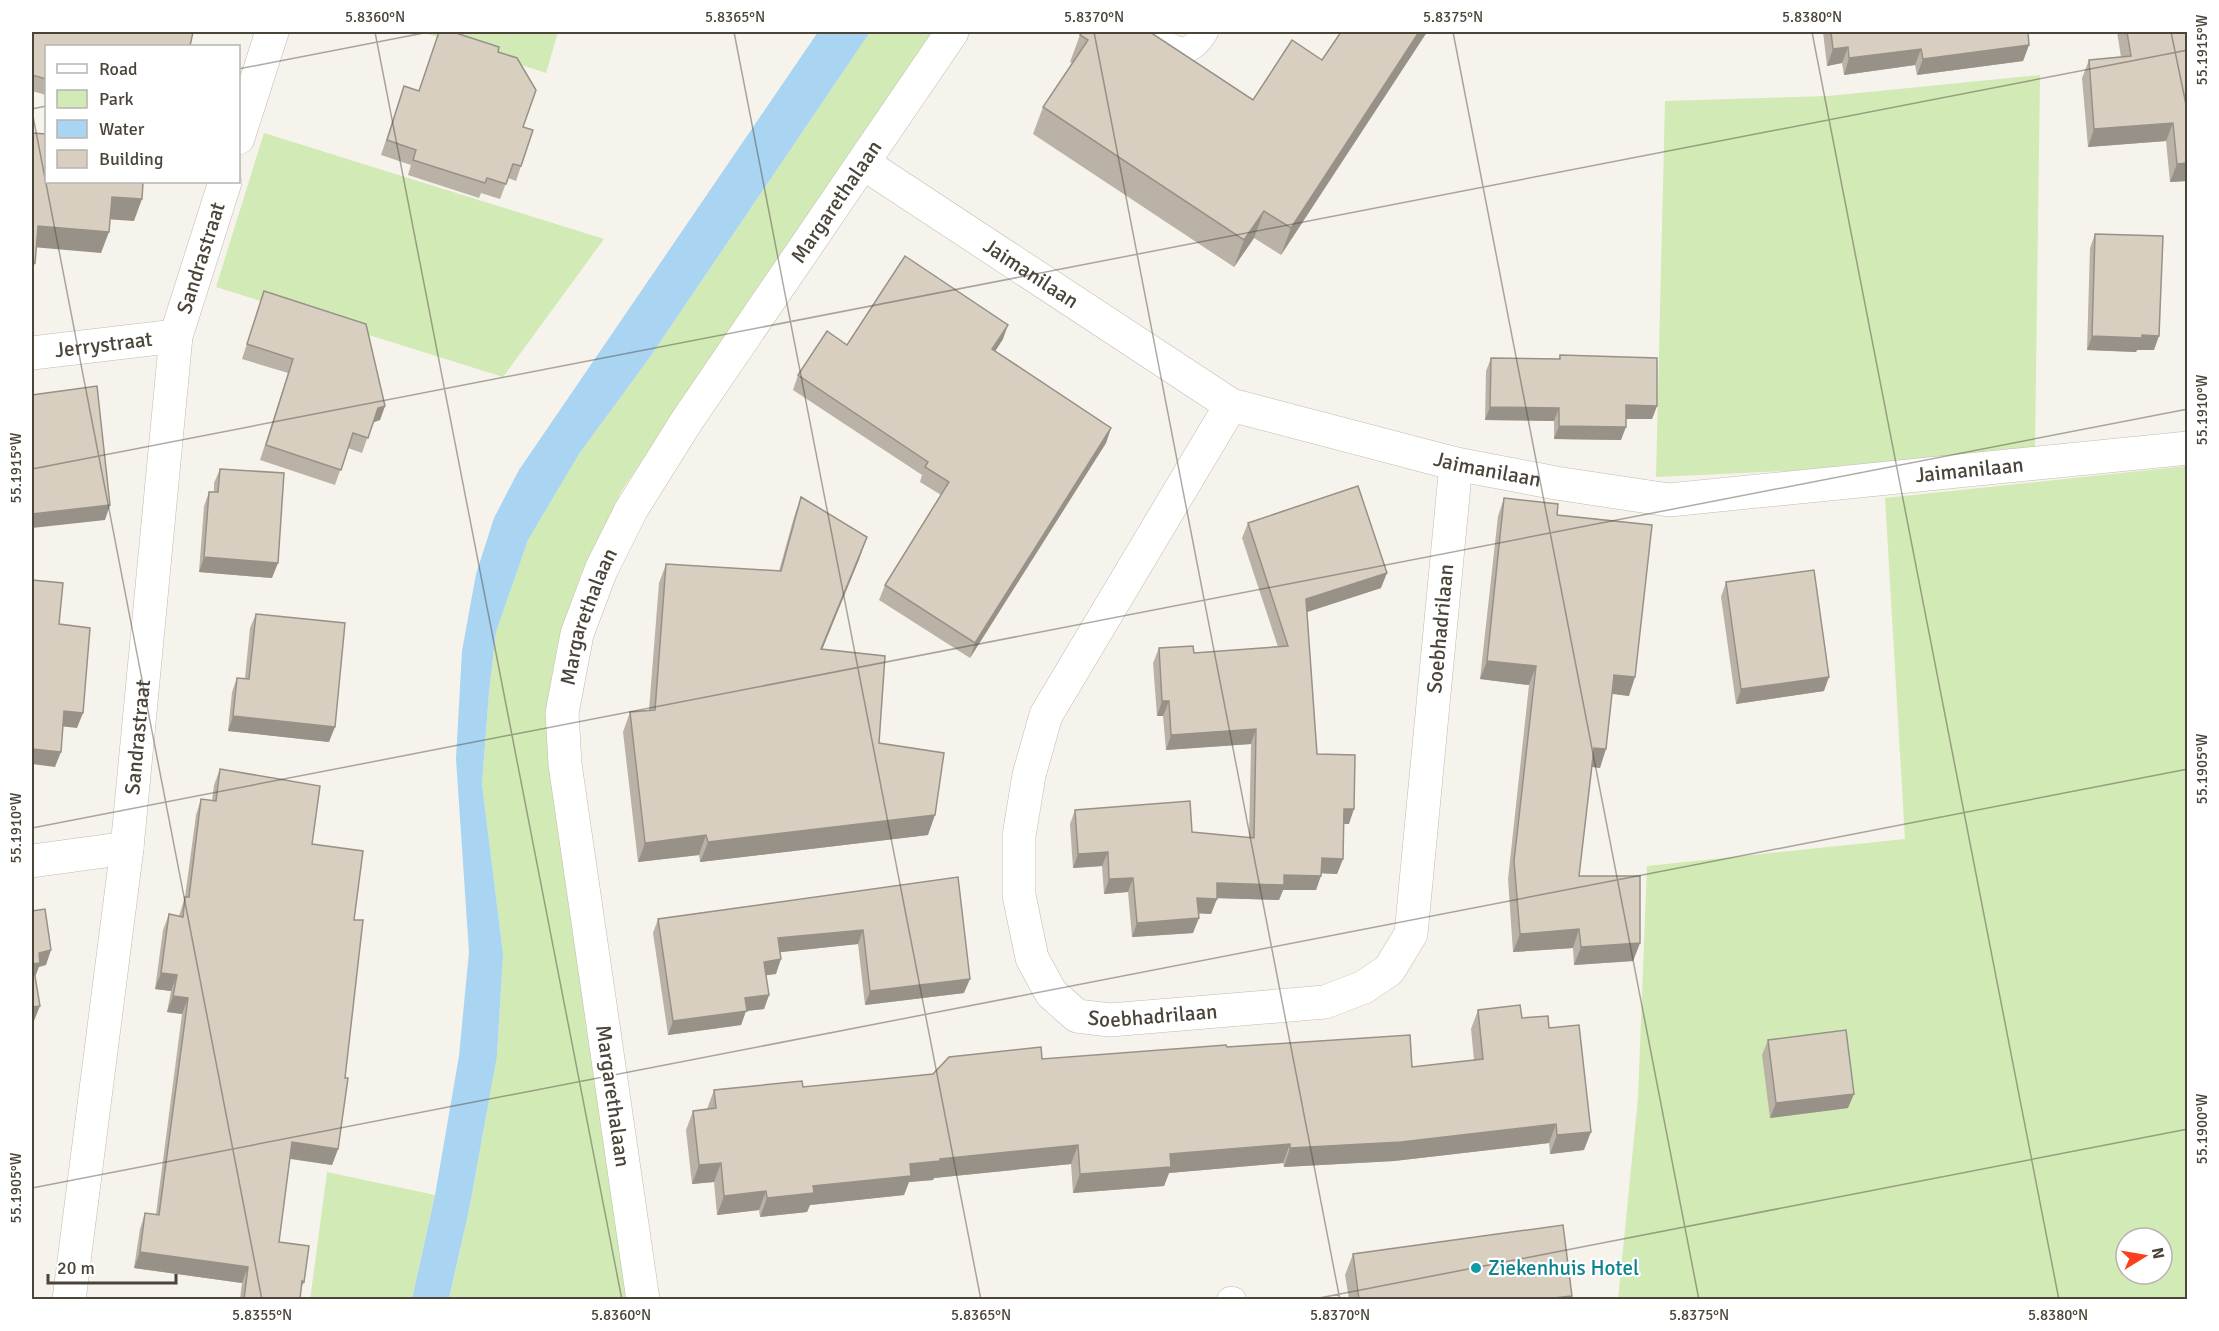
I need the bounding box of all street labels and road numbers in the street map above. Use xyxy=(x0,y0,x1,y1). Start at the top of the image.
street label: Margarethalaan xyxy=(785,135,887,268)
street label: Sandrastraat xyxy=(171,199,231,317)
street label: Jaimanilaan xyxy=(978,233,1084,314)
street label: Jerrystraat xyxy=(53,326,154,363)
street label: Jaimanilaan xyxy=(1431,446,1543,493)
street label: Jaimanilaan xyxy=(1914,452,2025,488)
street label: Margarethalaan xyxy=(555,544,623,687)
street label: Soebhadrilaan xyxy=(1421,563,1459,695)
street label: Sandrastraat xyxy=(119,678,156,796)
street label: Soebhadrilaan xyxy=(1086,998,1218,1033)
street label: Margarethalaan xyxy=(590,1023,636,1169)

